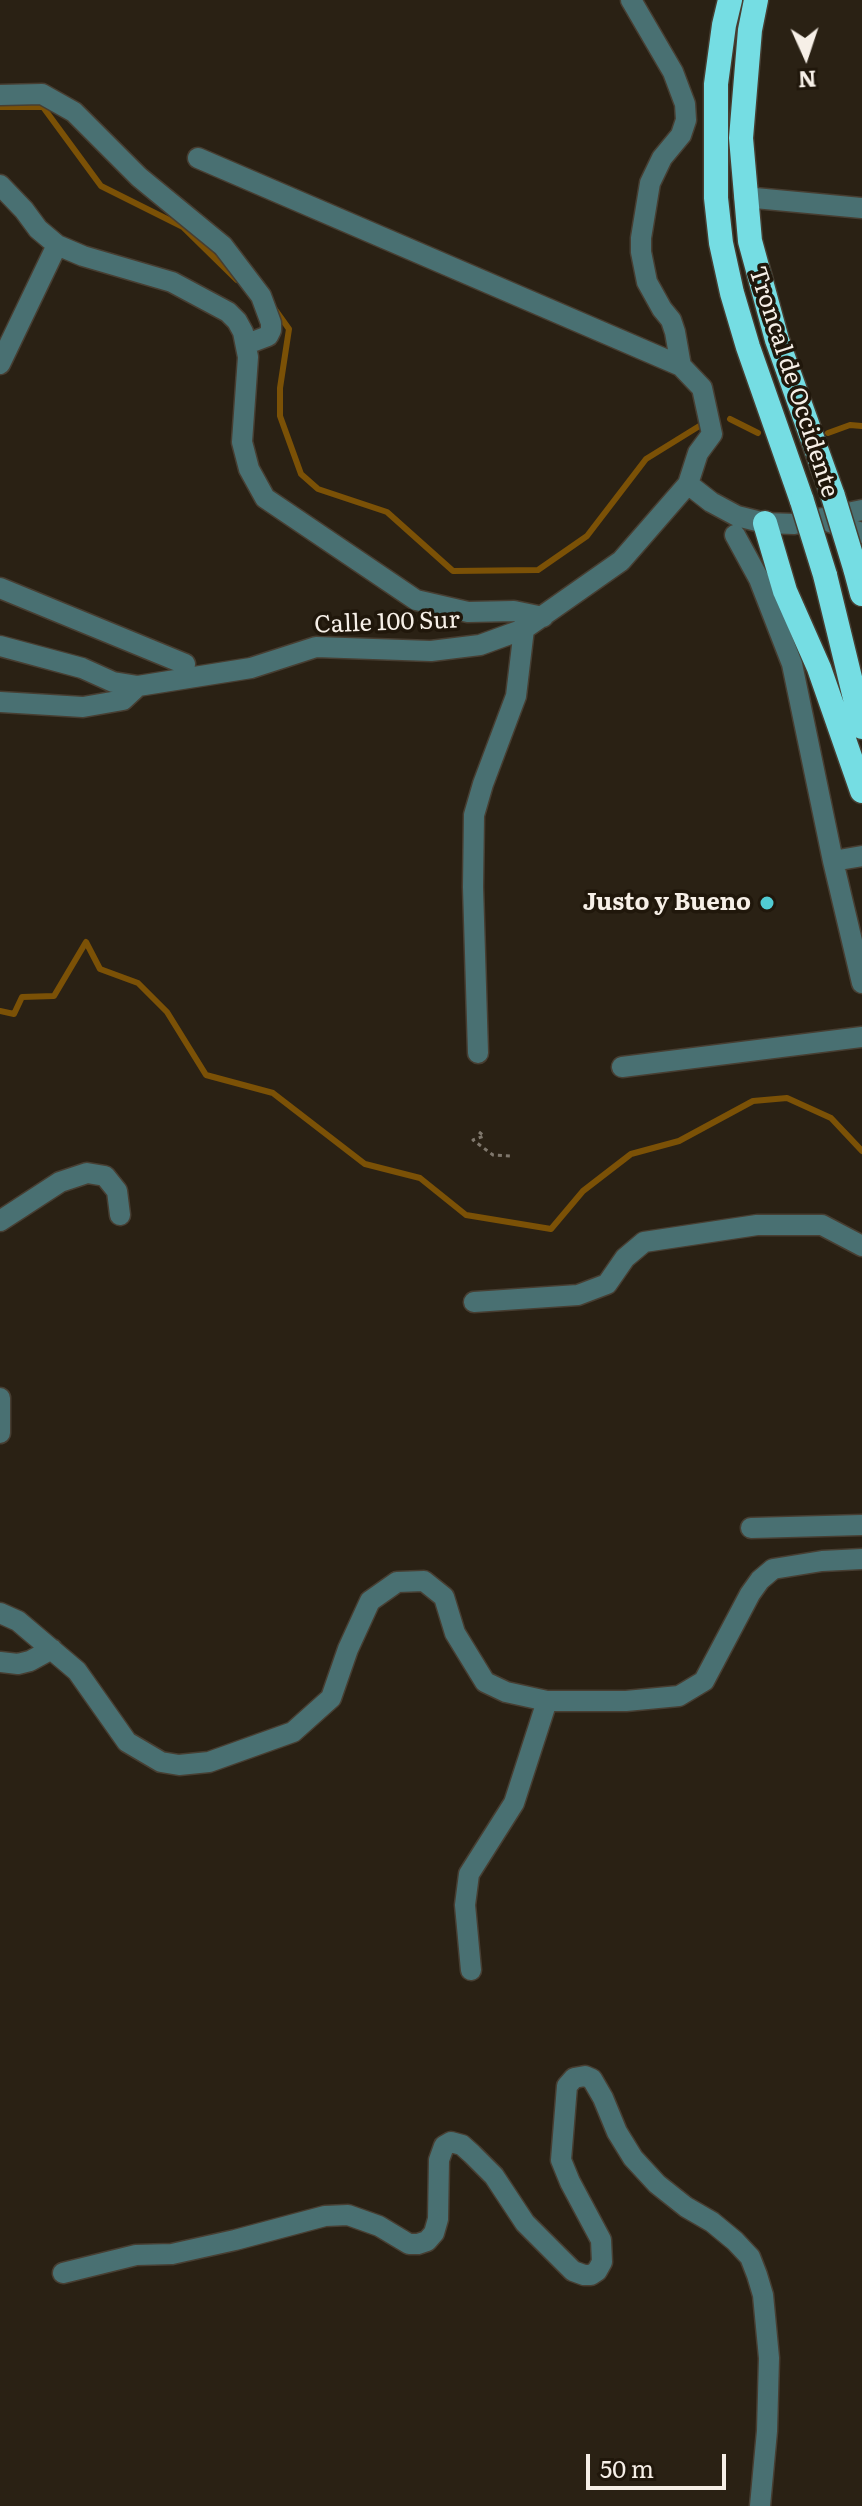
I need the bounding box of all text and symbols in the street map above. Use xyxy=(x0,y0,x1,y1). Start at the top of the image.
north arrow xyxy=(766,16,846,96)
text: N xyxy=(797,64,817,97)
street label: Troncal de Occidente xyxy=(742,263,844,501)
street label: Calle 100 Sur xyxy=(314,606,460,640)
place label: Justo y Bueno xyxy=(583,889,751,917)
marker: Justo y Bueno xyxy=(758,894,776,912)
scale bar xyxy=(590,2438,730,2488)
text: 50 m xyxy=(600,2450,654,2485)

